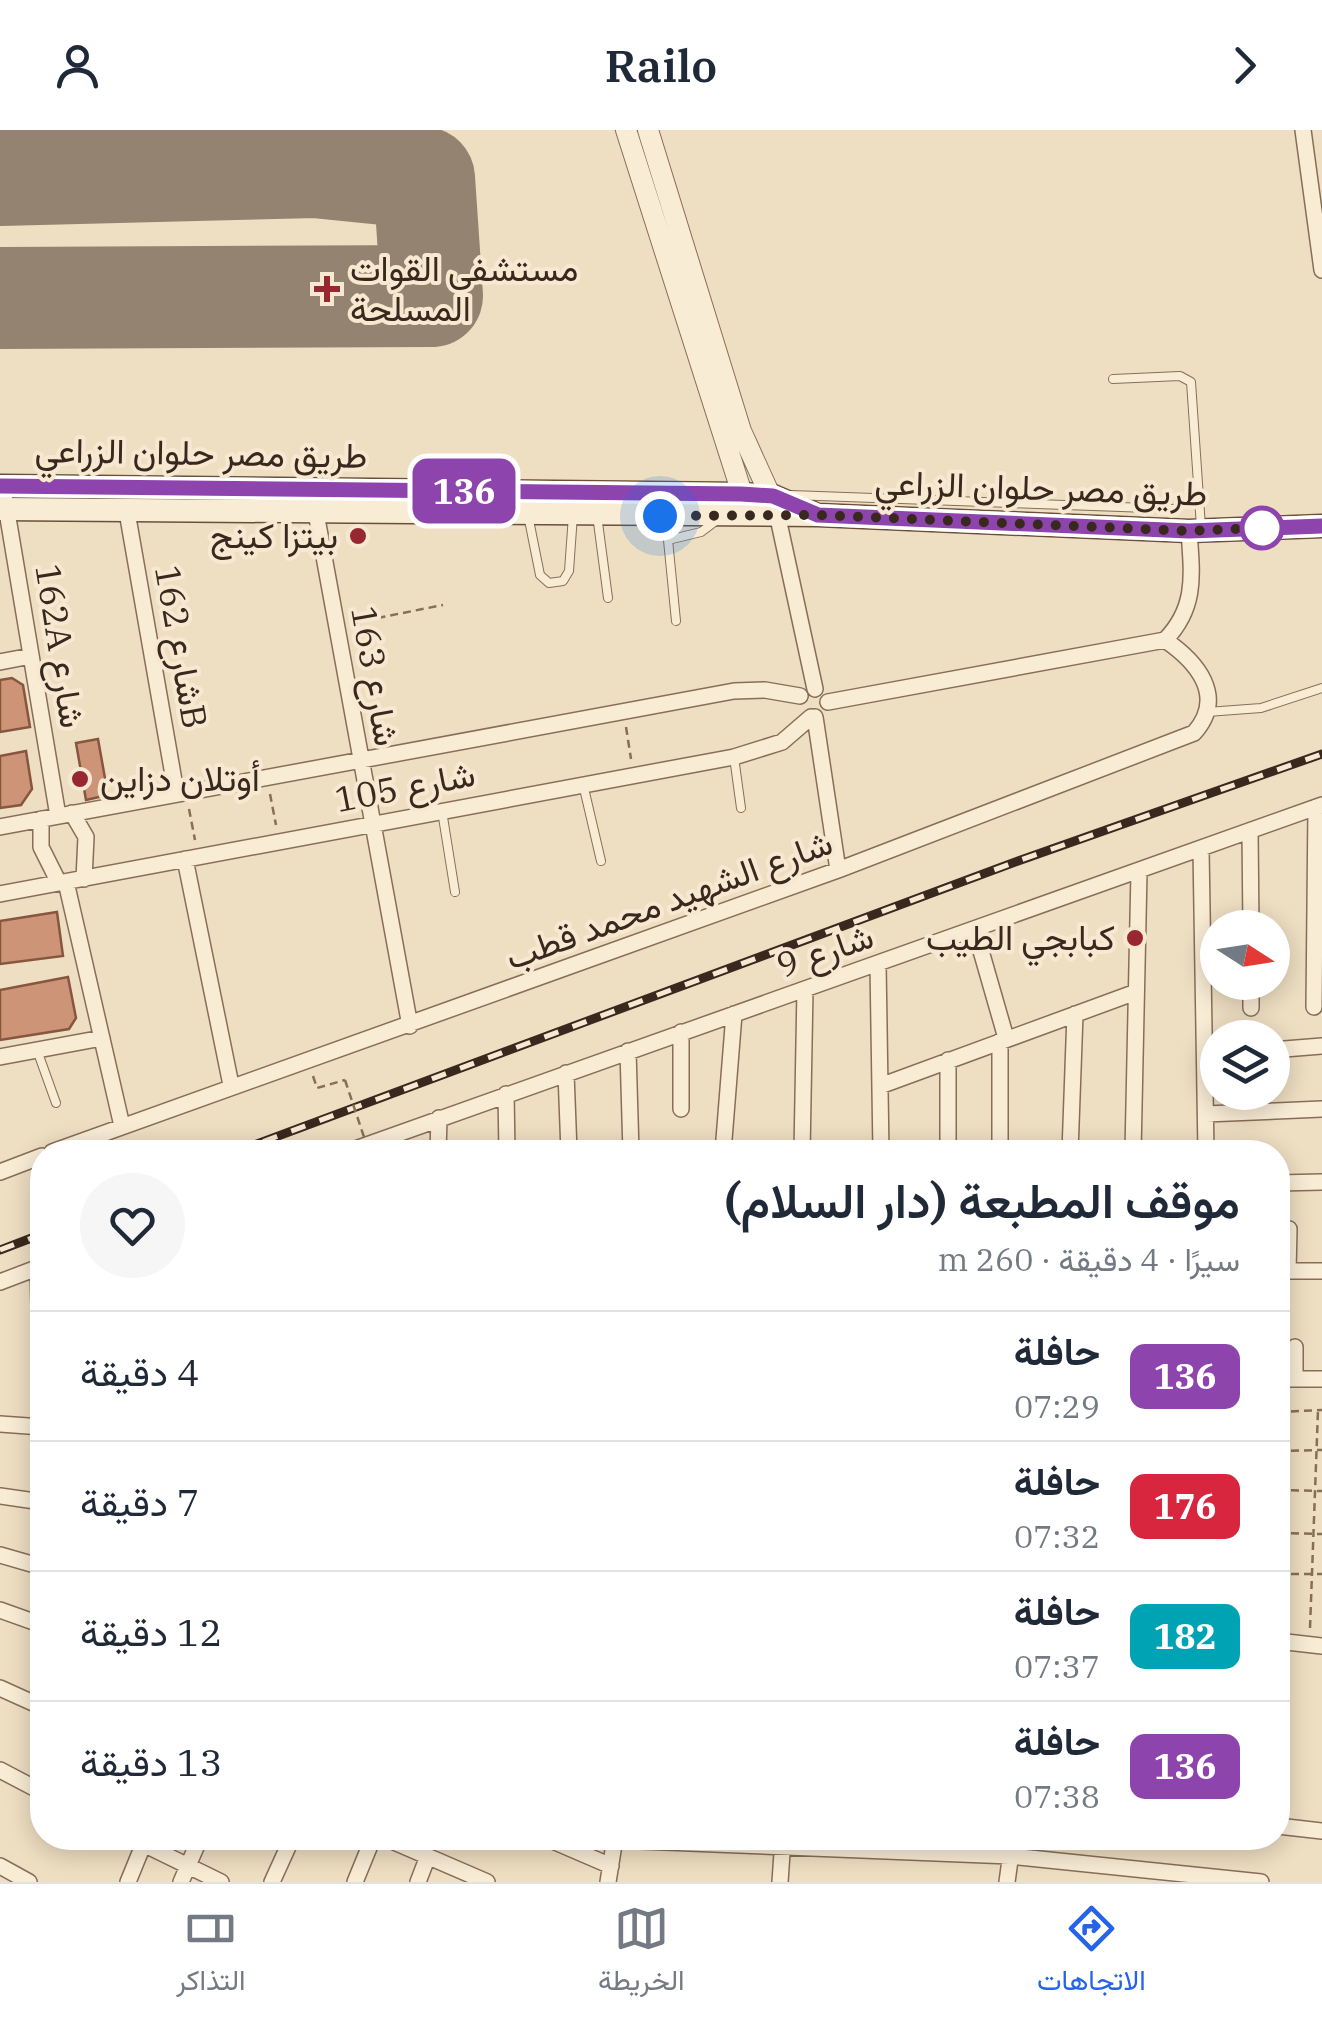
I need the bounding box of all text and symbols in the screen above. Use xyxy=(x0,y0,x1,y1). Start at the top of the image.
text: Railo xyxy=(605,36,717,94)
icon: person xyxy=(50,38,105,93)
icon: forward xyxy=(1217,38,1272,93)
place label: مستشفى القوات المسلحة xyxy=(350,245,578,331)
marker: مستشفى القوات المسلحة xyxy=(314,276,340,302)
street label: طريق مصر حلوان الزراعي xyxy=(34,426,368,485)
line badge: 136 xyxy=(406,458,522,524)
street label: طريق مصر حلوان الزراعي xyxy=(874,458,1208,523)
text: 136 xyxy=(432,468,496,514)
your location xyxy=(635,491,685,541)
unlabelled marker xyxy=(1241,507,1283,549)
place label: بيتزا كينج xyxy=(210,512,338,560)
marker: بيتزا كينج xyxy=(347,525,369,547)
street label: 162A شارع xyxy=(23,560,97,732)
street label: شارع 162B xyxy=(143,562,219,732)
street label: شارع 163 xyxy=(339,602,411,750)
street label: شارع 105 xyxy=(331,750,479,824)
place label: أوتلان دزاين xyxy=(100,755,260,801)
marker: أوتلان دزاين xyxy=(69,768,91,790)
street label: شارع الشهيد محمد قطب xyxy=(499,819,839,981)
north arrow xyxy=(1200,910,1290,1000)
map controls xyxy=(1200,910,1290,1110)
street label: شارع 9 xyxy=(770,912,880,990)
place label: كبابجي الطيب xyxy=(926,914,1115,967)
marker: كبابجي الطيب xyxy=(1124,927,1146,949)
button: layers xyxy=(1200,1020,1290,1110)
text: موقف المطبعة (دار السلام) xyxy=(724,1169,1240,1231)
button: heart xyxy=(80,1173,185,1278)
text: سيرًا · 4 دقيقة · 260 m xyxy=(938,1238,1240,1280)
text: حافلة xyxy=(1014,1326,1100,1375)
text: 4 دقيقة xyxy=(80,1347,200,1396)
text: 136 xyxy=(1153,1353,1217,1399)
text: 07:29 xyxy=(1014,1385,1100,1427)
text: حافلة xyxy=(1014,1456,1100,1505)
text: 7 دقيقة xyxy=(80,1477,200,1526)
text: 176 xyxy=(1153,1483,1217,1529)
text: 07:32 xyxy=(1014,1515,1100,1557)
text: حافلة xyxy=(1014,1586,1100,1635)
text: 12 دقيقة xyxy=(80,1607,222,1656)
text: 182 xyxy=(1153,1613,1217,1659)
text: 07:37 xyxy=(1014,1645,1100,1687)
text: حافلة xyxy=(1014,1716,1100,1765)
text: 13 دقيقة xyxy=(80,1737,222,1786)
text: 136 xyxy=(1153,1743,1217,1789)
text: 07:38 xyxy=(1014,1775,1100,1817)
tab: التذاكر xyxy=(176,1901,246,2005)
tab: الخريطة xyxy=(598,1901,685,2005)
tab: الاتجاهات xyxy=(1037,1901,1146,2005)

